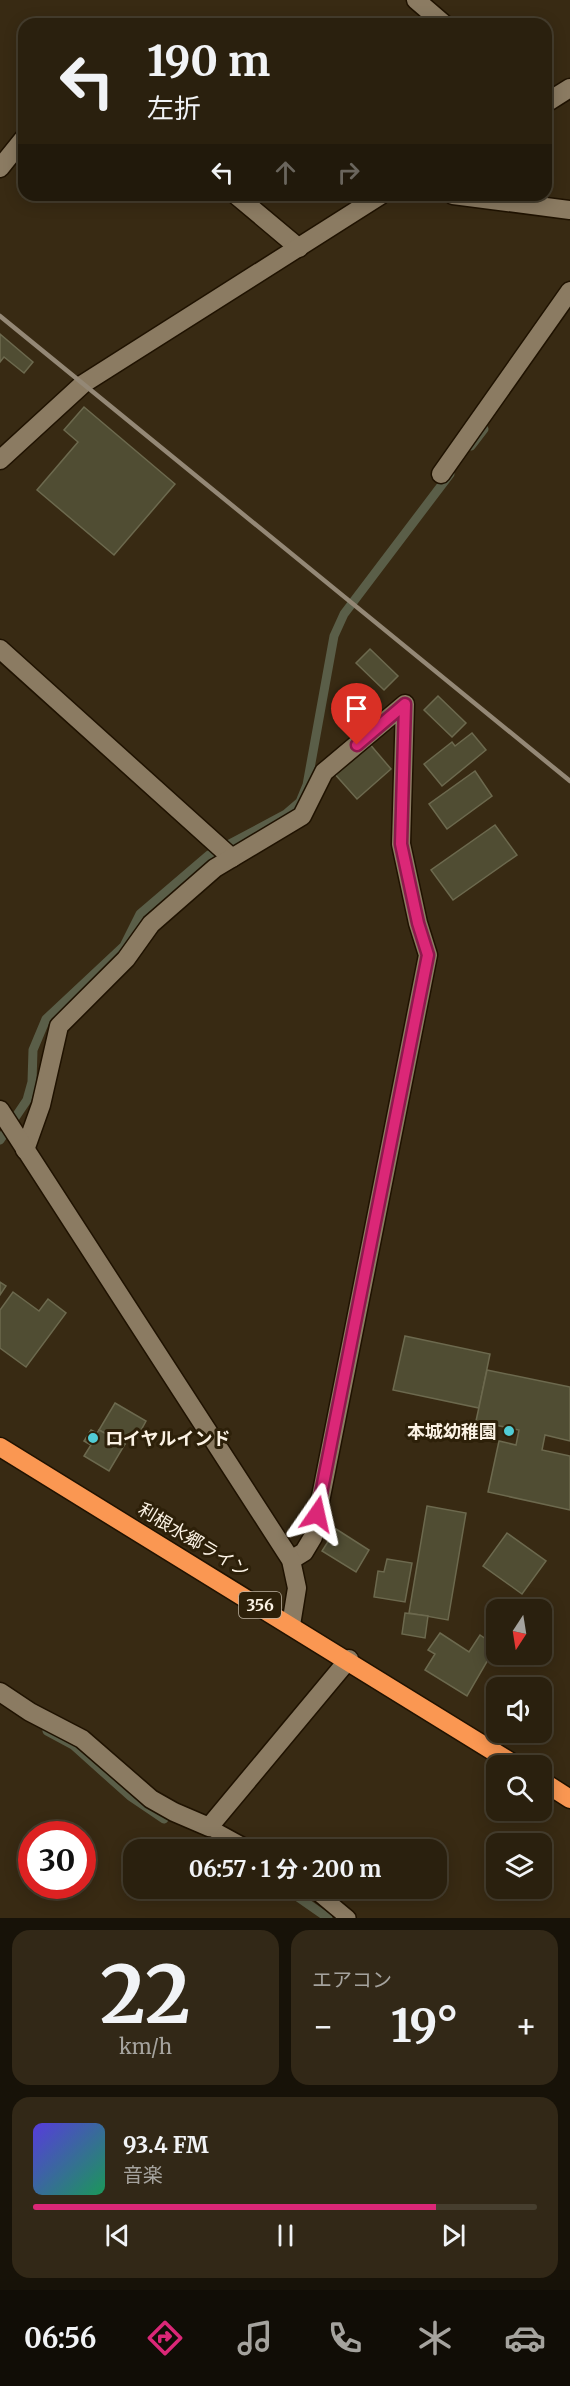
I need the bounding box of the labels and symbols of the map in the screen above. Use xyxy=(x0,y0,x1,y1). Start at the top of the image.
pin xyxy=(331,683,382,745)
place label: 本城幼稚園 xyxy=(407,1420,497,1443)
marker: 本城幼稚園 xyxy=(502,1424,516,1438)
place label: ロイヤルインド xyxy=(105,1427,230,1450)
marker: ロイヤルインド xyxy=(86,1431,100,1445)
position arrow xyxy=(285,1482,349,1546)
street label: 利根水郷ライン xyxy=(134,1498,254,1582)
road number: 356 xyxy=(239,1592,281,1618)
north arrow xyxy=(486,1599,552,1665)
speed limit sign: 30 xyxy=(18,1821,96,1899)

